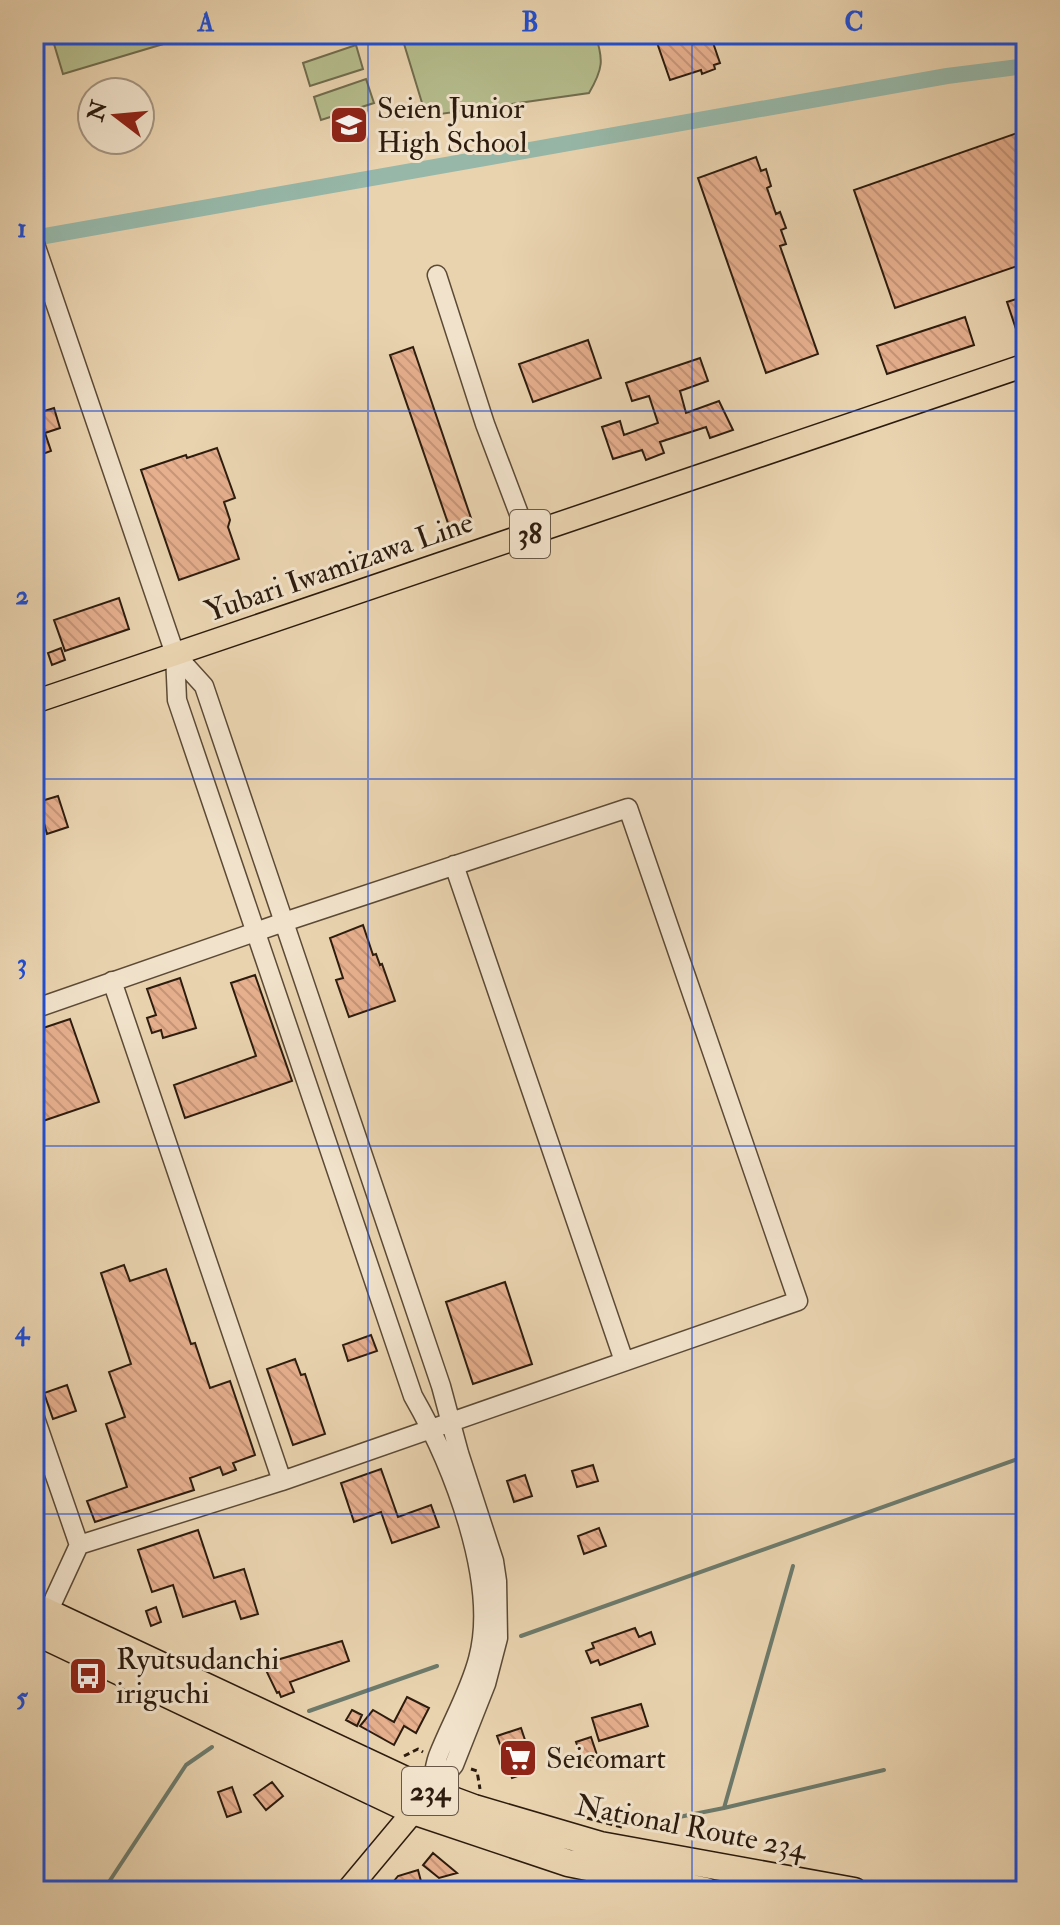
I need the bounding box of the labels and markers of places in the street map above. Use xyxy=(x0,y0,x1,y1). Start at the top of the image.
place label: Seien Junior High School xyxy=(377,90,528,161)
school or university icon: Seien Junior High School xyxy=(328,104,370,146)
place label: Ryutsudanchi iriguchi xyxy=(116,1641,279,1712)
bus stop icon: Ryutsudanchi iriguchi xyxy=(67,1655,109,1697)
supermarket icon: Seicomart xyxy=(497,1737,539,1779)
place label: Seicomart xyxy=(546,1740,666,1777)

